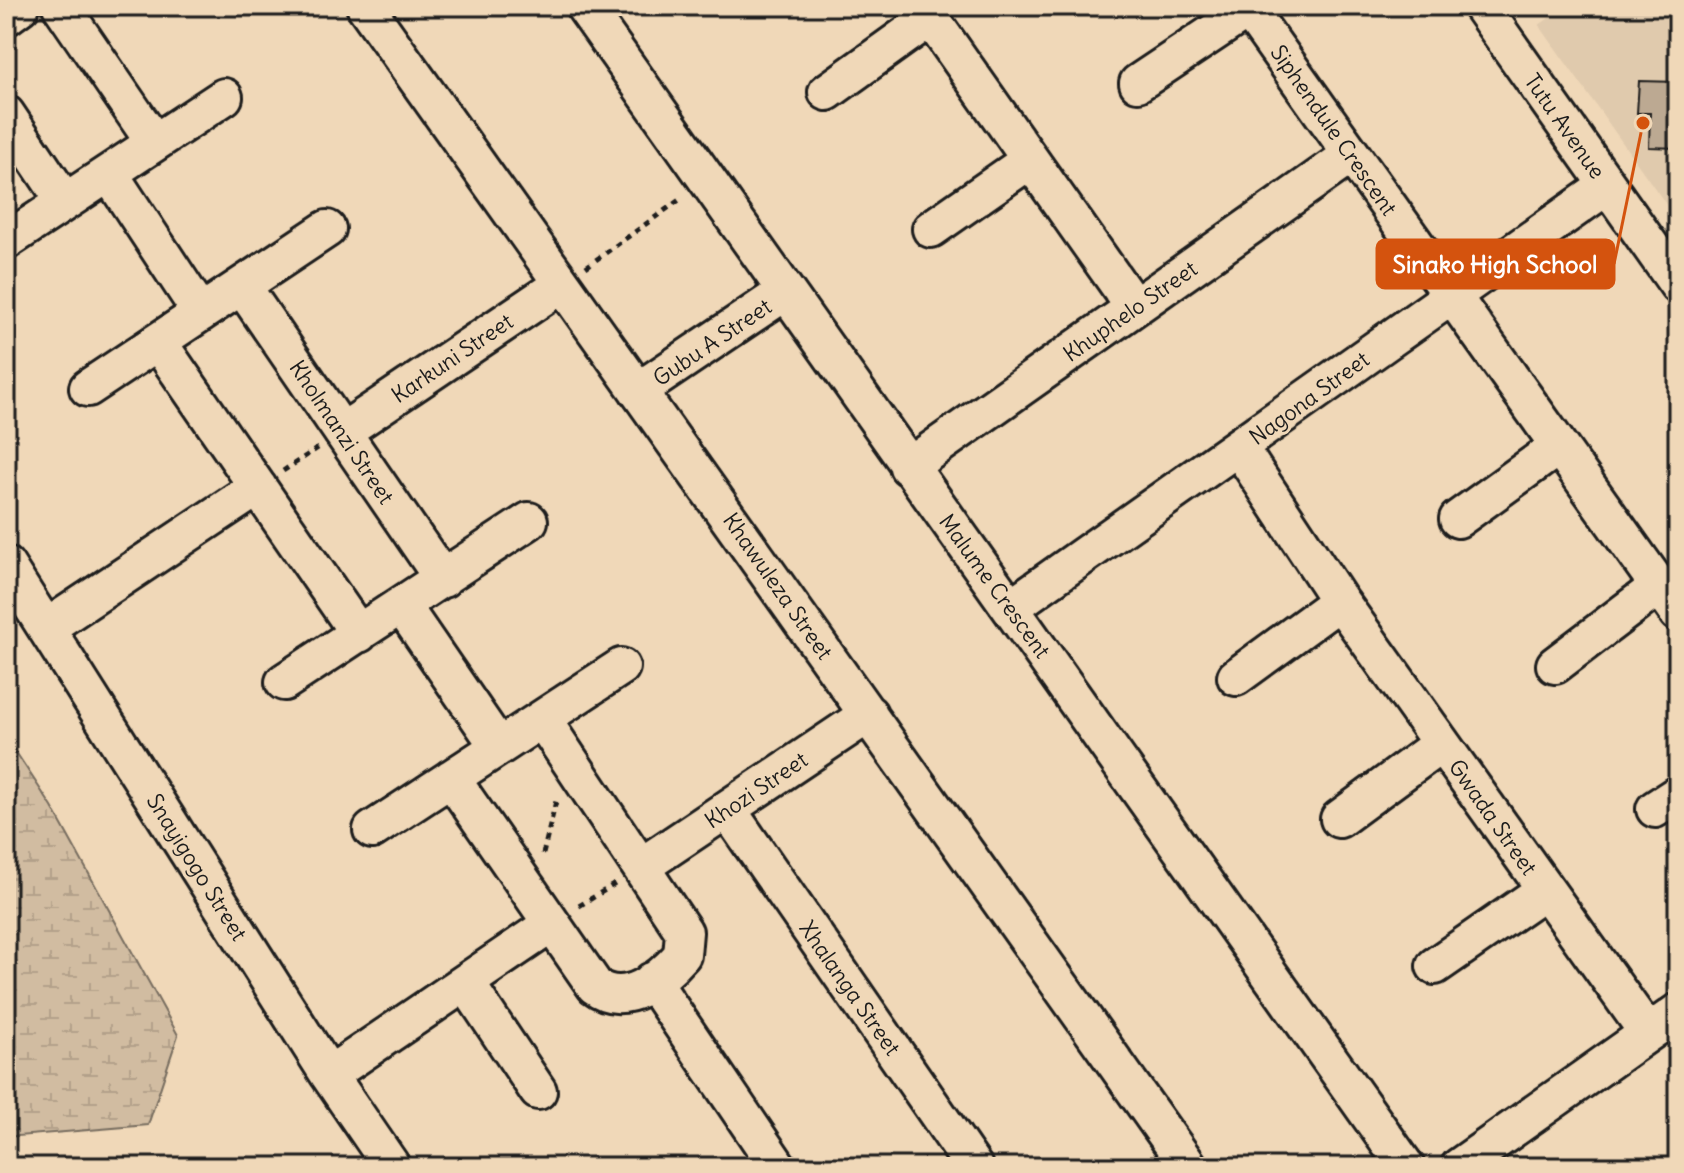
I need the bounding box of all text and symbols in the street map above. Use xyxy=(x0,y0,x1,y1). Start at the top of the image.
street label: Siphendule Crescent xyxy=(1265,39,1403,221)
street label: Tutu Avenue xyxy=(1519,68,1611,184)
callout: Sinako High School xyxy=(1377,240,1614,288)
text: Sinako High School xyxy=(1393,249,1597,279)
street label: Khuphelo Street xyxy=(1058,254,1202,368)
street label: Gubu A Street xyxy=(647,292,777,392)
street label: Karkuni Street xyxy=(386,307,518,409)
street label: Nagona Street xyxy=(1244,345,1374,451)
street label: Kholmanzi Street xyxy=(284,355,400,509)
street label: Khawuleza Street xyxy=(717,507,839,665)
street label: Malume Crescent xyxy=(933,508,1057,664)
street label: Khozi Street xyxy=(699,745,813,835)
street label: Gwada Street xyxy=(1443,754,1543,880)
street label: Snayigogo Street xyxy=(141,788,253,946)
street label: Xhalanga Street xyxy=(793,915,907,1061)

